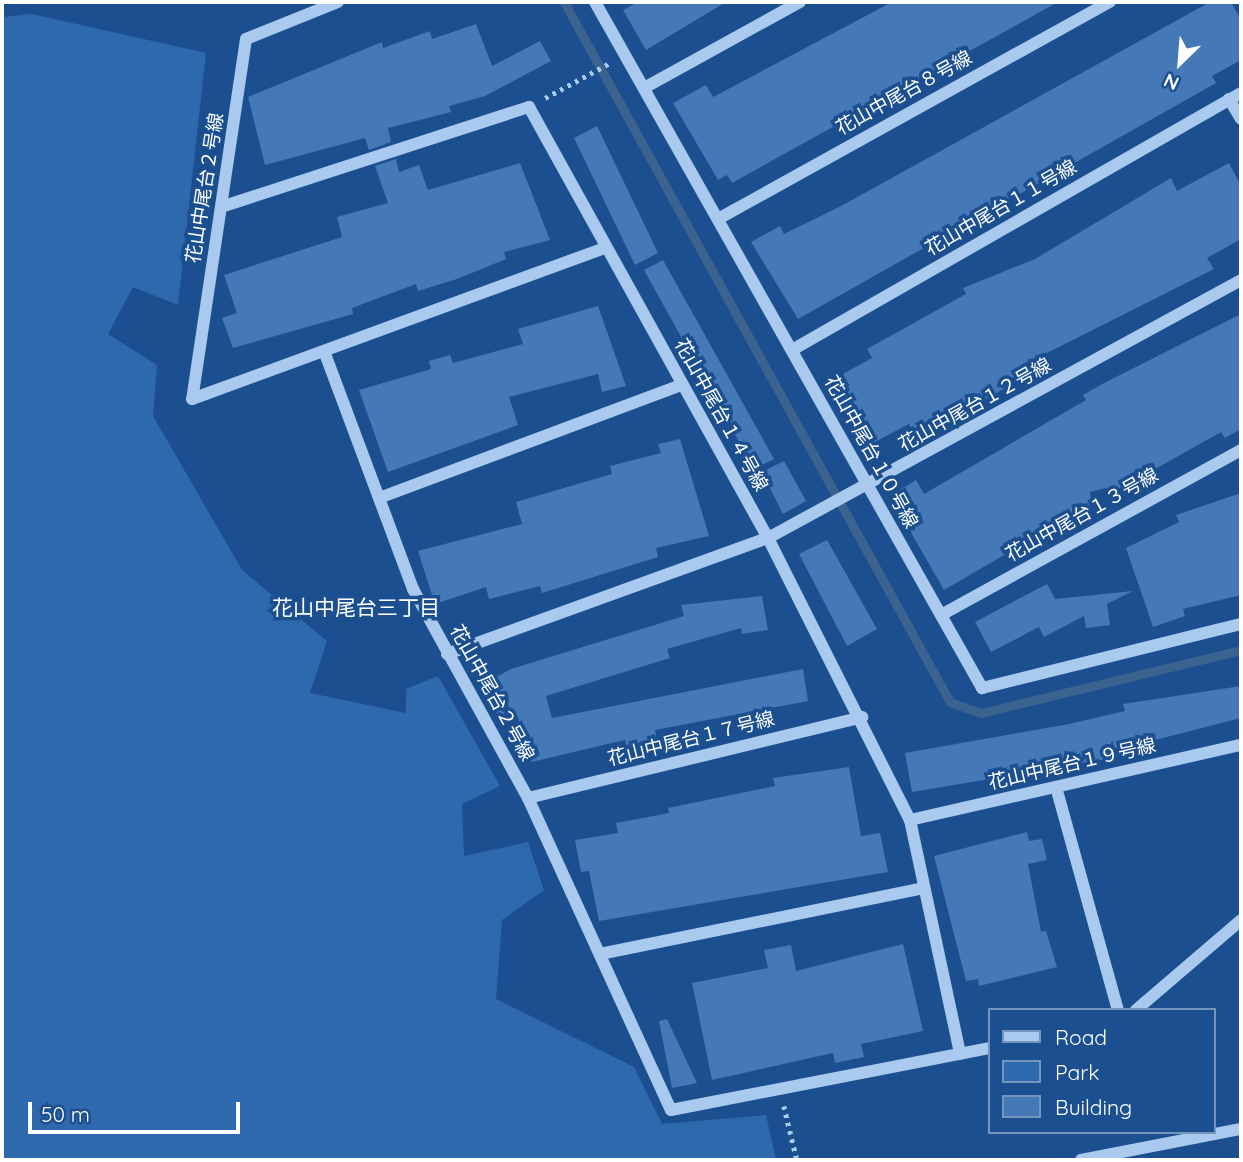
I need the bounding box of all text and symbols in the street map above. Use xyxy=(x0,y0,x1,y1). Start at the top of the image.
north arrow xyxy=(1145,28,1215,98)
street label: 花山中尾台８号線 xyxy=(832,46,976,140)
text: N xyxy=(1160,68,1183,96)
street label: 花山中尾台２号線 xyxy=(182,111,228,265)
street label: 花山中尾台１１号線 xyxy=(921,155,1081,261)
street label: 花山中尾台１４号線 xyxy=(670,335,772,495)
street label: 花山中尾台１２号線 xyxy=(895,354,1055,456)
street label: 花山中尾台１０号線 xyxy=(820,372,922,532)
street label: 花山中尾台１３号線 xyxy=(1002,464,1162,566)
district label: 花山中尾台三丁目 xyxy=(272,594,440,620)
street label: 花山中尾台２号線 xyxy=(445,621,539,765)
street label: 花山中尾台１７号線 xyxy=(605,707,777,771)
street label: 花山中尾台１９号線 xyxy=(986,734,1158,794)
legend xyxy=(988,1008,1215,1134)
text: Road xyxy=(1055,1024,1107,1050)
text: Park xyxy=(1055,1059,1099,1085)
scale bar xyxy=(32,1088,243,1132)
text: Building xyxy=(1055,1094,1132,1120)
text: 50 m xyxy=(41,1101,90,1127)

